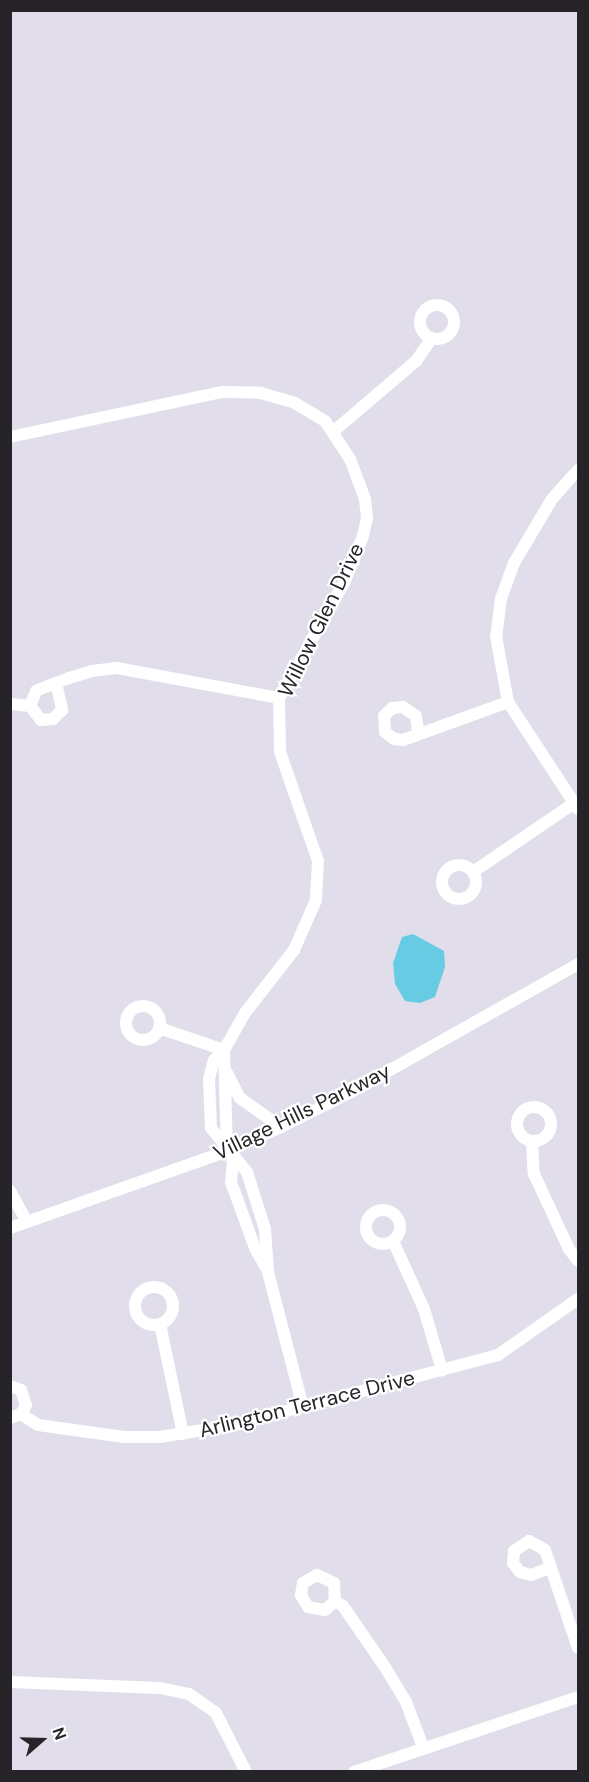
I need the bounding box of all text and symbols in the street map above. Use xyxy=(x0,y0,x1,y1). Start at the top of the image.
street label: Willow Glen Drive xyxy=(273,539,369,701)
street label: Village Hills Parkway xyxy=(210,1058,394,1166)
street label: Arlington Terrace Drive xyxy=(197,1365,417,1443)
north arrow xyxy=(12,1710,72,1770)
text: N xyxy=(48,1725,71,1743)

